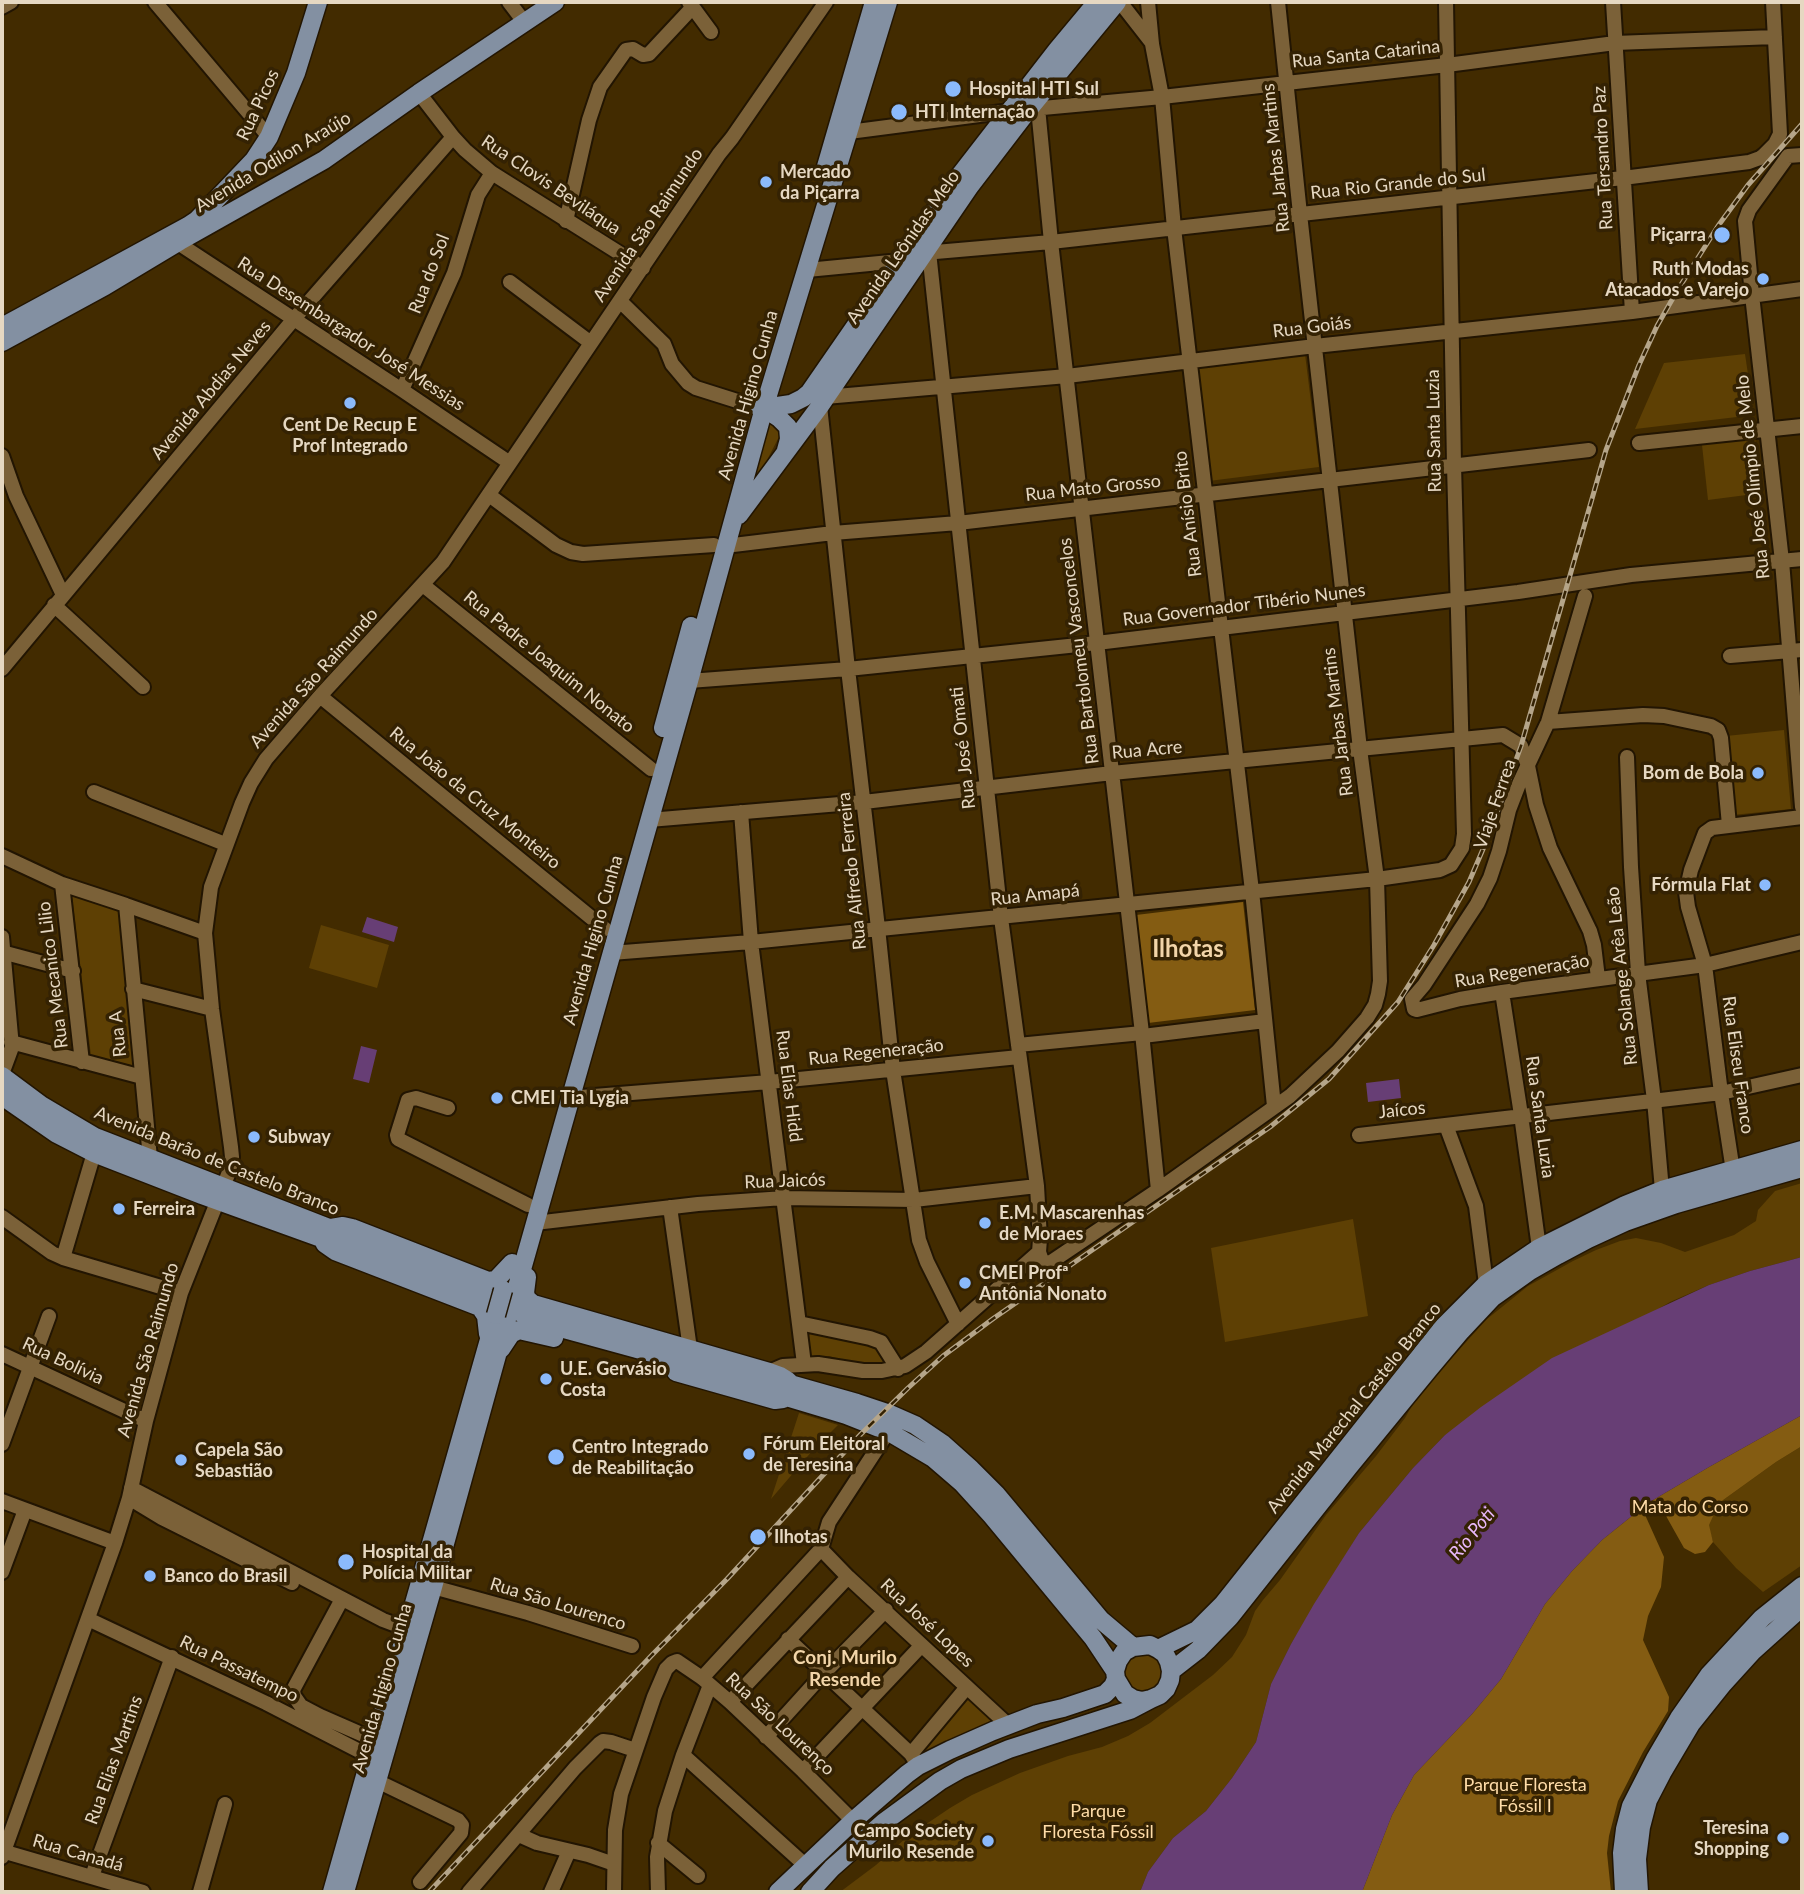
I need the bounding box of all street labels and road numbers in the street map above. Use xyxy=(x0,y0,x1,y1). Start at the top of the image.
street label: Rua Santa Catarina xyxy=(1291,35,1441,73)
street label: Rua Picos xyxy=(232,66,284,144)
street label: Rua Jarbas Martins xyxy=(1257,83,1295,233)
street label: Rua Tersandro Paz xyxy=(1588,85,1618,231)
street label: Avenida Odilon Araújo xyxy=(191,107,355,217)
street label: Rua Clovis Beviláqua xyxy=(477,130,625,240)
street label: Avenida São Raimundo xyxy=(588,144,708,306)
street label: Rua Rio Grande do Sul xyxy=(1309,164,1487,204)
street label: Avenida Leônidas Melo xyxy=(842,166,964,328)
street label: Rua do Sol xyxy=(404,231,454,317)
street label: Rua Desembargador José Messias xyxy=(233,252,469,416)
street label: Avenida Higino Cunha xyxy=(713,308,783,482)
street label: Rua Goiás xyxy=(1272,311,1352,343)
street label: Avenida Abdias Neves xyxy=(146,316,276,464)
street label: Rua Santa Luzia xyxy=(1422,369,1446,493)
street label: Rua José Olímpio de Melo xyxy=(1732,374,1774,580)
street label: Rua Anísio Brito xyxy=(1170,450,1206,578)
street label: Rua Mato Grosso xyxy=(1024,470,1162,506)
street label: Rua Bartolomeu Vasconcelos xyxy=(1054,537,1104,765)
street label: Rua Governador Tibério Nunes xyxy=(1122,579,1366,631)
street label: Rua Padre Joaquim Nonato xyxy=(459,586,639,738)
street label: Avenida São Raimundo xyxy=(245,604,383,752)
street label: Rua Jarbas Martins xyxy=(1318,646,1358,798)
street label: Rua José Omati xyxy=(946,686,980,810)
street label: Rua João da Cruz Monteiro xyxy=(385,722,565,874)
street label: Rua Acre xyxy=(1111,736,1183,764)
street label: Viaje Ferrea xyxy=(1469,756,1521,852)
street label: Rua Alfredo Ferreira xyxy=(833,791,871,951)
street label: Avenida Higino Cunha xyxy=(558,853,628,1027)
street label: Rua Amapá xyxy=(989,880,1081,910)
street label: Rua Solange Arêa Leão xyxy=(1602,886,1642,1066)
street label: Rua Mecanico Lilio xyxy=(33,900,73,1050)
street label: Rua Regeneração xyxy=(1453,950,1591,992)
street label: Rua Eliseu Franco xyxy=(1718,995,1758,1135)
street label: Rua A xyxy=(105,1010,131,1058)
street label: Rua Elias Hidd xyxy=(771,1029,807,1143)
street label: Rua Regeneração xyxy=(807,1034,945,1070)
street label: Rua Santa Luzia xyxy=(1521,1055,1559,1179)
street label: Jaícos xyxy=(1378,1097,1426,1123)
street label: Avenida Barão de Castelo Branco xyxy=(91,1102,343,1220)
street label: Rua Jaicós xyxy=(744,1169,826,1193)
street label: Avenida São Raimundo xyxy=(113,1260,183,1440)
street label: Avenida Marechal Castelo Branco xyxy=(1262,1298,1446,1518)
street label: Rua Bolívia xyxy=(19,1333,107,1389)
street label: Rua São Lourenco xyxy=(487,1573,629,1635)
street label: Rua José Lopes xyxy=(876,1574,978,1672)
street label: Avenida Higino Cunha xyxy=(347,1601,417,1775)
street label: Rua Passatempo xyxy=(176,1631,302,1707)
street label: Rua São Lourenço xyxy=(721,1668,839,1780)
street label: Rua Elias Martins xyxy=(81,1693,147,1827)
street label: Rua Canadá xyxy=(30,1830,126,1876)

